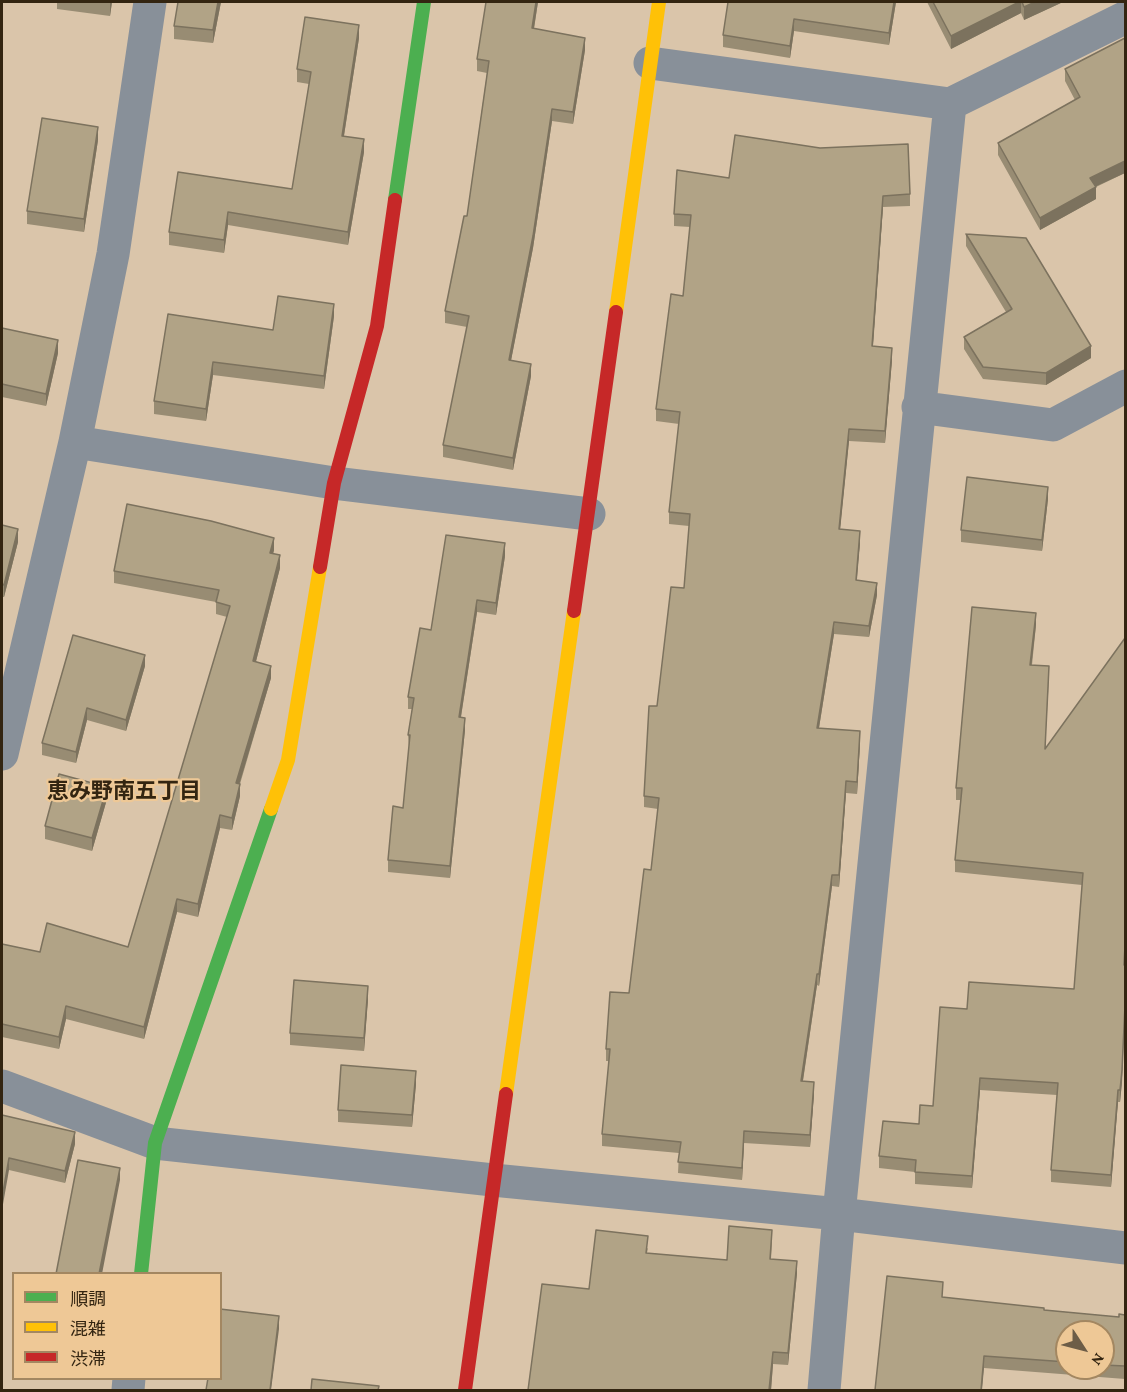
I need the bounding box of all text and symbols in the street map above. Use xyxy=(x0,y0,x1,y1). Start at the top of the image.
district label: 恵み野南五丁目 xyxy=(47,778,201,804)
legend xyxy=(12,1272,222,1380)
text: 順調 xyxy=(70,1289,106,1309)
text: 混雑 xyxy=(70,1319,106,1339)
north arrow xyxy=(1055,1320,1115,1380)
text: 渋滞 xyxy=(70,1349,106,1369)
text: N xyxy=(1088,1350,1108,1369)

